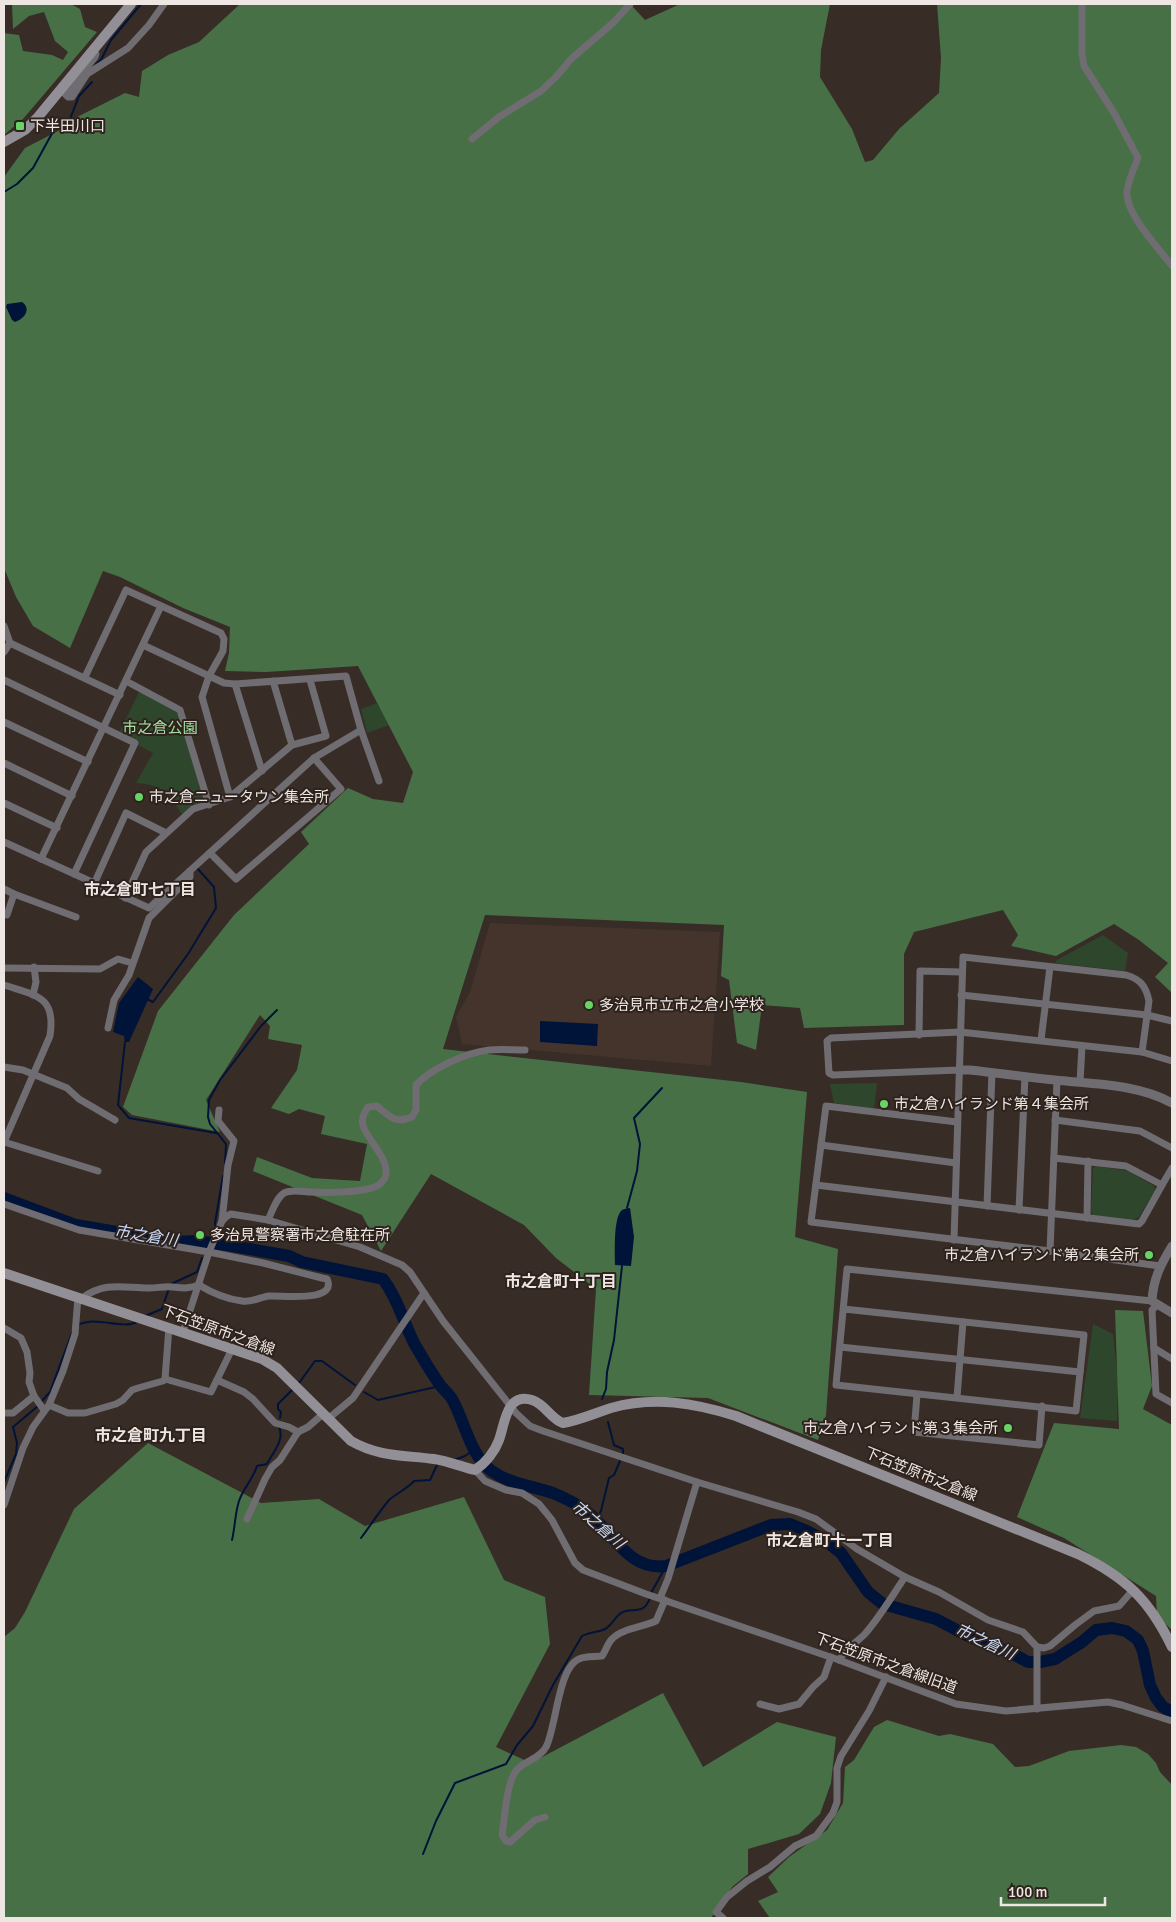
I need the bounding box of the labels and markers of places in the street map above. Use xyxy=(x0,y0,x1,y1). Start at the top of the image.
place label: 下半田川口 xyxy=(30,117,105,135)
marker: 下半田川口 xyxy=(14,120,26,132)
place label: 市之倉ニュータウン集会所 xyxy=(149,788,329,806)
marker: 市之倉ニュータウン集会所 xyxy=(133,791,145,803)
place label: 多治見市立市之倉小学校 xyxy=(599,996,764,1014)
marker: 多治見市立市之倉小学校 xyxy=(583,999,595,1011)
place label: 市之倉ハイランド第４集会所 xyxy=(894,1095,1089,1113)
marker: 市之倉ハイランド第４集会所 xyxy=(878,1098,890,1110)
place label: 多治見警察署市之倉駐在所 xyxy=(210,1226,390,1244)
marker: 多治見警察署市之倉駐在所 xyxy=(194,1229,206,1241)
place label: 市之倉ハイランド第２集会所 xyxy=(944,1246,1139,1264)
marker: 市之倉ハイランド第２集会所 xyxy=(1143,1249,1155,1261)
place label: 市之倉ハイランド第３集会所 xyxy=(803,1419,998,1437)
marker: 市之倉ハイランド第３集会所 xyxy=(1002,1422,1014,1434)

